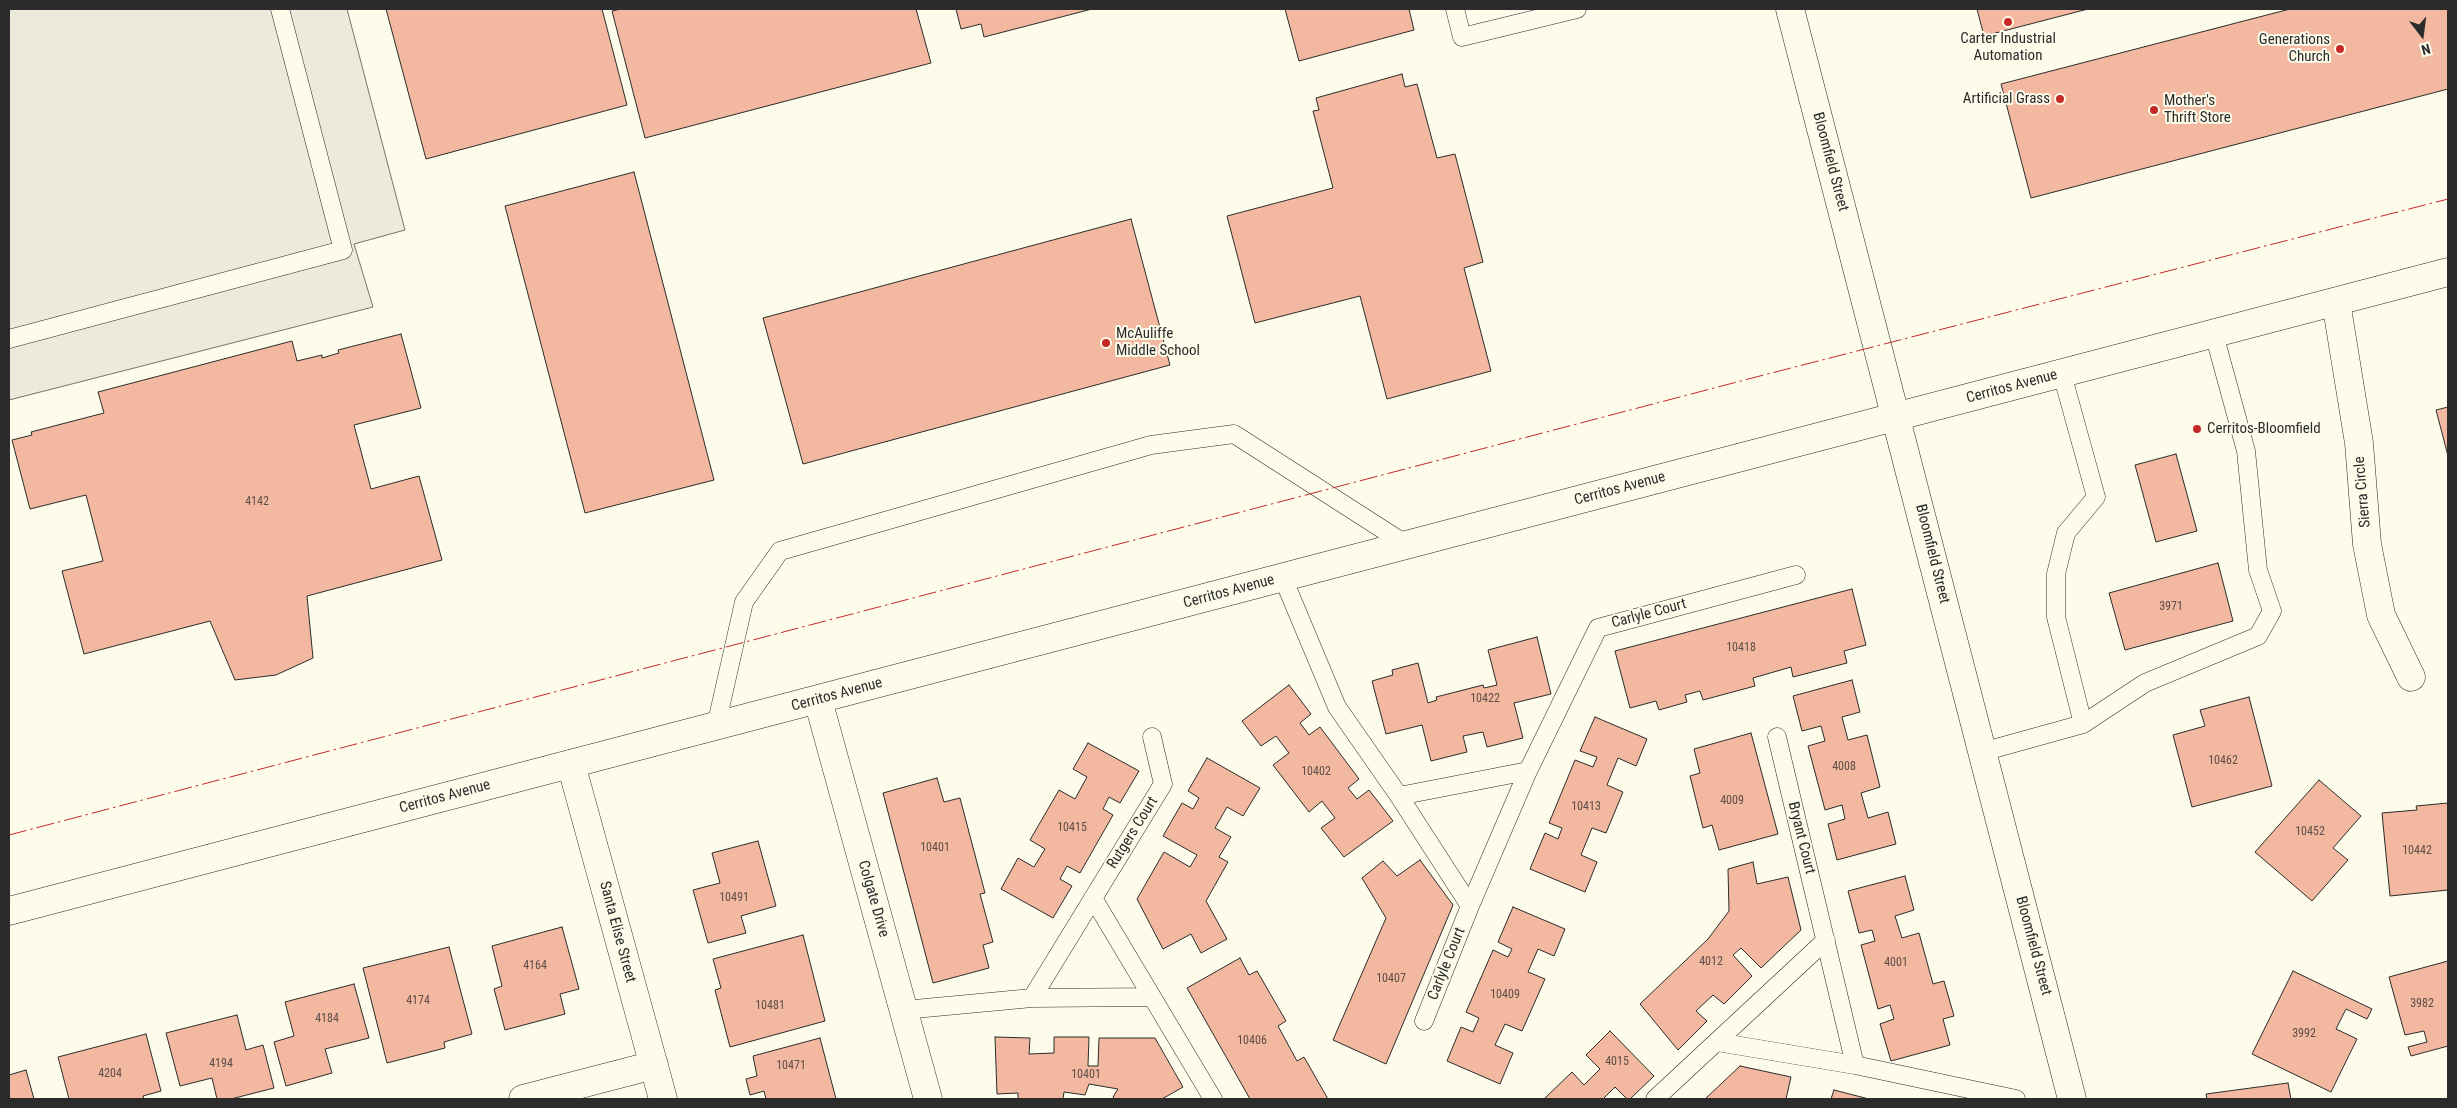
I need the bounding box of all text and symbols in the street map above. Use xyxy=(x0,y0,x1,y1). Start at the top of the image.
north arrow xyxy=(2397,10,2447,60)
marker: Carter Industrial Automation xyxy=(2002,16,2014,28)
place label: Carter Industrial Automation xyxy=(1960,30,2056,65)
place label: Generations Church xyxy=(2259,31,2330,66)
text: N xyxy=(2420,41,2432,58)
marker: Generations Church xyxy=(2334,43,2346,55)
place label: Artificial Grass xyxy=(1963,90,2050,108)
place label: Mother's Thrift Store xyxy=(2164,92,2231,127)
marker: Artificial Grass xyxy=(2054,93,2066,105)
marker: Mother's Thrift Store xyxy=(2148,104,2160,116)
street label: Bloomfield Street xyxy=(1808,110,1852,214)
place label: McAuliffe Middle School xyxy=(1116,325,1200,360)
marker: McAuliffe Middle School xyxy=(1100,337,1112,349)
street label: Cerritos Avenue xyxy=(1965,366,2059,408)
place label: Cerritos-Bloomfield xyxy=(2207,420,2321,438)
marker: Cerritos-Bloomfield xyxy=(2191,423,2203,435)
street label: Sierra Circle xyxy=(2351,456,2375,528)
street label: Cerritos Avenue xyxy=(1573,468,1667,510)
house number: 4142 xyxy=(245,495,269,509)
street label: Bloomfield Street xyxy=(1911,502,1953,606)
street label: Cerritos Avenue xyxy=(1182,571,1276,613)
street label: Carlyle Court xyxy=(1610,595,1688,633)
house number: 3971 xyxy=(2159,600,2183,614)
house number: 10418 xyxy=(1726,641,1756,655)
street label: Cerritos Avenue xyxy=(790,674,884,716)
house number: 10422 xyxy=(1470,692,1500,706)
house number: 10462 xyxy=(2208,754,2238,768)
house number: 4008 xyxy=(1832,760,1856,774)
house number: 10402 xyxy=(1301,765,1331,779)
street label: Cerritos Avenue xyxy=(398,776,492,818)
street label: Rutgers Court xyxy=(1104,794,1162,872)
house number: 4009 xyxy=(1720,794,1744,808)
house number: 10413 xyxy=(1571,800,1601,814)
street label: Bryant Court xyxy=(1783,800,1819,876)
house number: 10415 xyxy=(1057,821,1087,835)
house number: 10452 xyxy=(2295,825,2325,839)
house number: 10401 xyxy=(920,841,950,855)
house number: 10442 xyxy=(2402,844,2432,858)
street label: Colgate Drive xyxy=(853,859,893,939)
street label: Santa Elise Street xyxy=(595,879,639,985)
house number: 10491 xyxy=(719,891,749,905)
street label: Bloomfield Street xyxy=(2011,894,2055,998)
street label: Carlyle Court xyxy=(1424,925,1470,1003)
house number: 4012 xyxy=(1699,955,1723,969)
house number: 4001 xyxy=(1884,956,1908,970)
house number: 4164 xyxy=(523,959,547,973)
house number: 10407 xyxy=(1376,972,1406,986)
house number: 10409 xyxy=(1490,988,1520,1002)
house number: 4174 xyxy=(406,994,430,1008)
house number: 3982 xyxy=(2410,997,2434,1011)
house number: 10481 xyxy=(755,999,785,1013)
house number: 4184 xyxy=(315,1012,339,1026)
house number: 3992 xyxy=(2292,1027,2316,1041)
house number: 10406 xyxy=(1237,1034,1267,1048)
house number: 4015 xyxy=(1605,1055,1629,1069)
house number: 4194 xyxy=(209,1057,233,1071)
house number: 10471 xyxy=(776,1059,806,1073)
house number: 4204 xyxy=(98,1067,122,1081)
house number: 10401 xyxy=(1071,1068,1101,1082)

